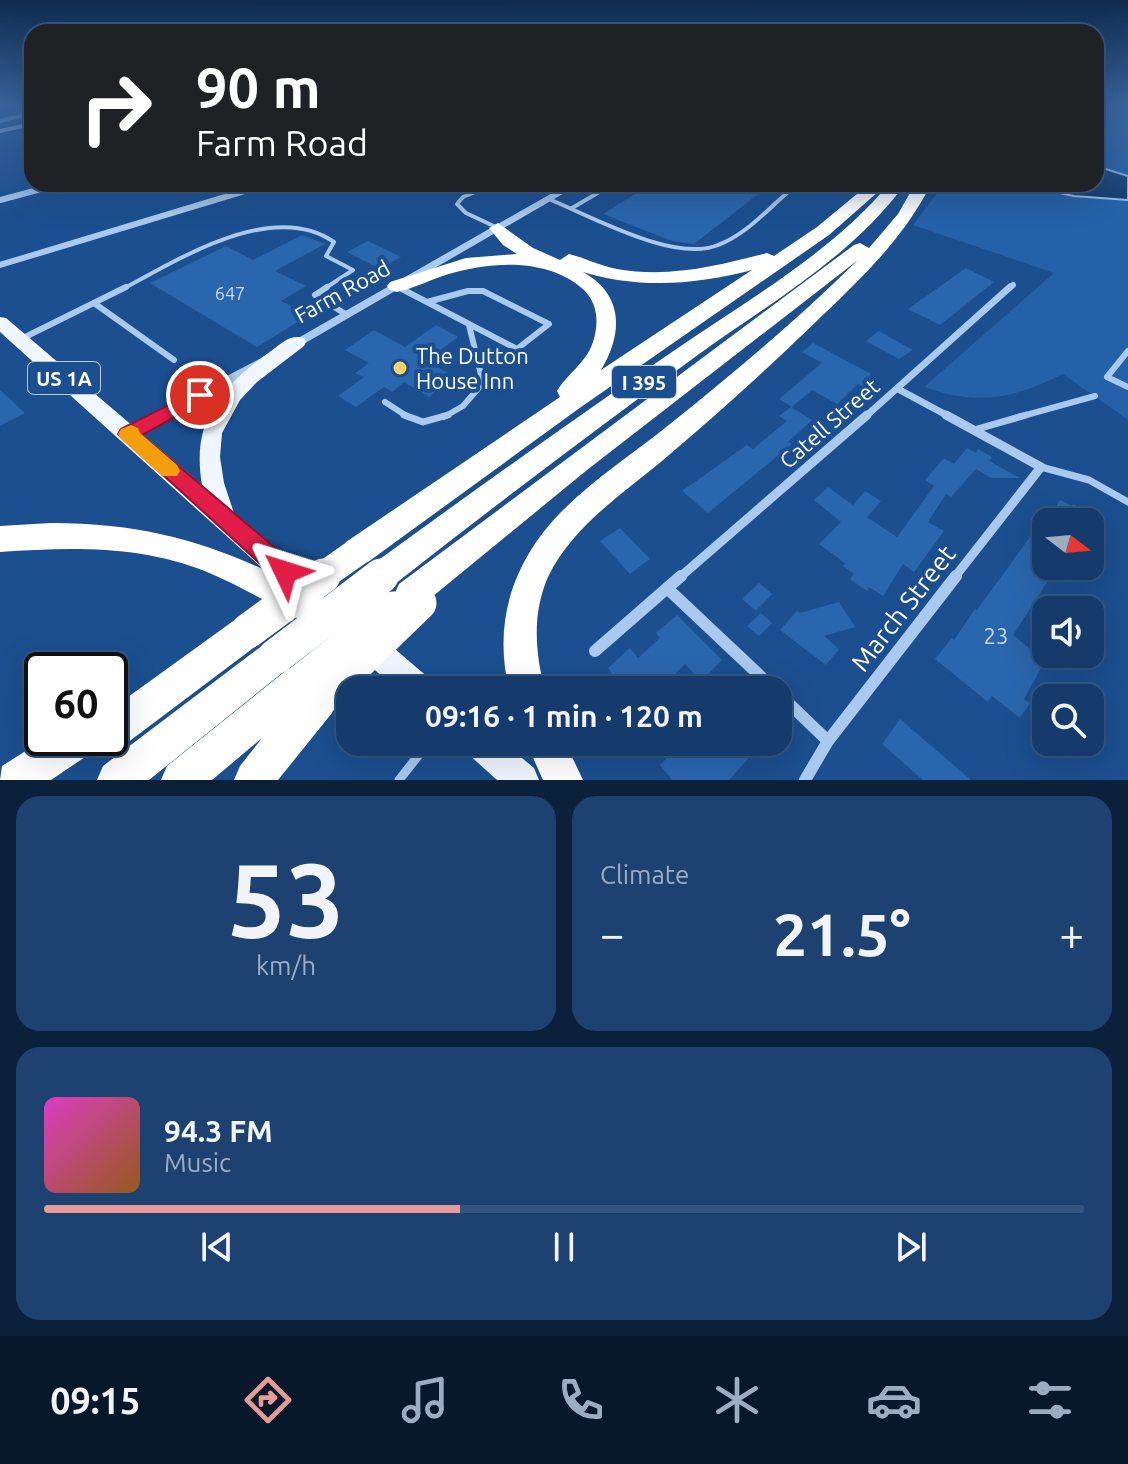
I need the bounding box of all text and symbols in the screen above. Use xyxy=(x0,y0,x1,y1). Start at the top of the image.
icon: right xyxy=(64,56,168,160)
text: 90 m xyxy=(196,56,321,119)
text: Farm Road xyxy=(196,122,368,163)
street label: Farm Road xyxy=(290,255,394,327)
house number: 647 xyxy=(215,283,245,303)
place label: The Dutton House Inn xyxy=(416,343,529,393)
marker: The Dutton House Inn xyxy=(391,359,409,377)
pin xyxy=(166,361,234,429)
road number: US 1A xyxy=(28,362,100,394)
road number: I 395 xyxy=(612,366,676,398)
icon: arrive xyxy=(178,373,222,417)
street label: Catell Street xyxy=(774,373,884,473)
north arrow xyxy=(1032,508,1104,580)
map controls xyxy=(1032,508,1104,756)
position arrow xyxy=(243,530,327,614)
street label: March Street xyxy=(845,539,961,677)
button: sound xyxy=(1032,596,1104,668)
house number: 23 xyxy=(984,623,1008,648)
speed limit sign: 60 xyxy=(24,652,128,756)
button: search xyxy=(1032,684,1104,756)
text: 09:16 · 1 min · 120 m xyxy=(425,699,703,733)
text: 53 xyxy=(227,840,345,957)
text: Climate xyxy=(600,860,689,889)
text: 21.5° xyxy=(773,900,911,967)
text: − xyxy=(600,909,625,958)
text: + xyxy=(1059,909,1084,958)
text: km/h xyxy=(256,951,316,980)
text: 94.3 FM xyxy=(164,1114,273,1148)
text: Music xyxy=(164,1148,231,1177)
icon: previous xyxy=(195,1225,239,1269)
icon: pause xyxy=(542,1225,586,1269)
icon: next xyxy=(889,1225,933,1269)
icon: directions xyxy=(240,1372,296,1428)
icon: music xyxy=(397,1372,453,1428)
icon: phone xyxy=(553,1372,609,1428)
icon: climate xyxy=(709,1372,765,1428)
icon: car xyxy=(866,1372,922,1428)
icon: filters xyxy=(1022,1372,1078,1428)
text: 09:15 xyxy=(50,1380,140,1421)

